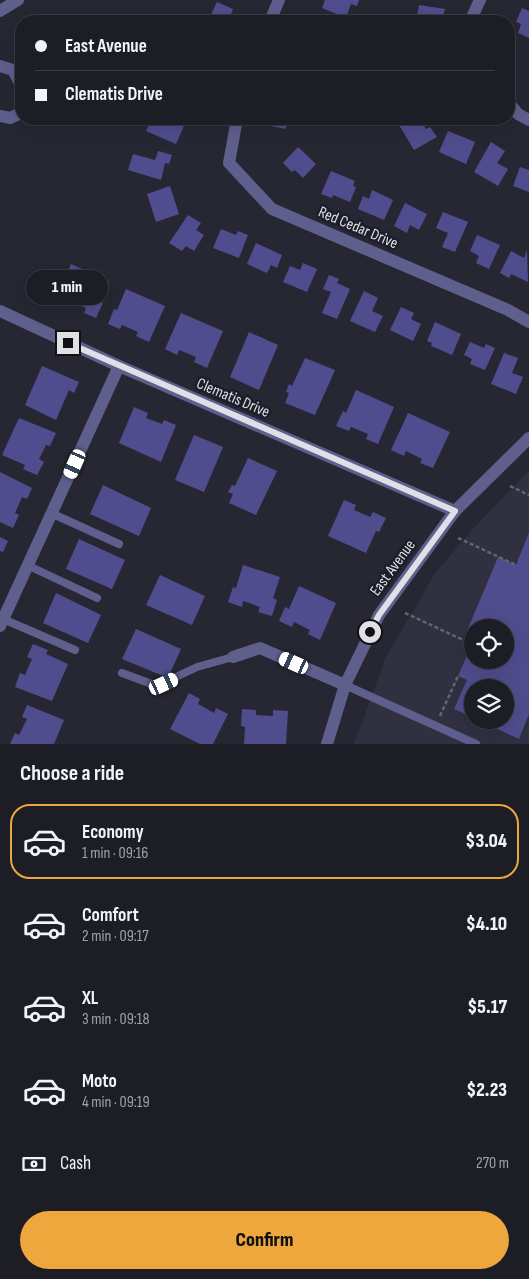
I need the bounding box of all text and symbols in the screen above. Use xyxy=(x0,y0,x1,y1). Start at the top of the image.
text: East Avenue xyxy=(65,35,147,58)
text: Clematis Drive xyxy=(65,83,163,106)
street label: Red Cedar Drive xyxy=(315,203,401,253)
callout: 1 min xyxy=(27,270,109,306)
text: 1 min xyxy=(52,278,82,297)
route end xyxy=(57,332,79,354)
street label: Clematis Drive xyxy=(194,374,272,422)
car xyxy=(62,447,87,481)
street label: East Avenue xyxy=(366,536,420,600)
map controls xyxy=(464,619,514,729)
button: locate xyxy=(464,619,514,669)
route start xyxy=(359,621,381,643)
car xyxy=(277,650,310,676)
car xyxy=(147,671,180,697)
button: layers xyxy=(464,679,514,729)
text: Choose a ride xyxy=(20,760,124,787)
icon: car xyxy=(22,819,67,864)
text: Economy xyxy=(82,821,144,844)
text: $3.04 xyxy=(466,830,507,853)
text: 1 min · 09:16 xyxy=(82,844,148,863)
icon: car xyxy=(22,902,67,947)
text: Comfort xyxy=(82,904,139,927)
text: $4.10 xyxy=(466,913,507,936)
text: 2 min · 09:17 xyxy=(82,927,149,946)
icon: car xyxy=(22,985,67,1030)
text: XL xyxy=(82,987,98,1010)
text: $5.17 xyxy=(468,996,507,1019)
text: 3 min · 09:18 xyxy=(82,1010,149,1029)
icon: car xyxy=(22,1068,67,1113)
text: Moto xyxy=(82,1070,117,1093)
text: $2.23 xyxy=(466,1079,507,1102)
text: 4 min · 09:19 xyxy=(82,1093,150,1112)
icon: cash xyxy=(20,1150,48,1178)
text: Cash xyxy=(60,1152,91,1175)
text: 270 m xyxy=(476,1154,509,1173)
button: Confirm xyxy=(20,1211,509,1269)

